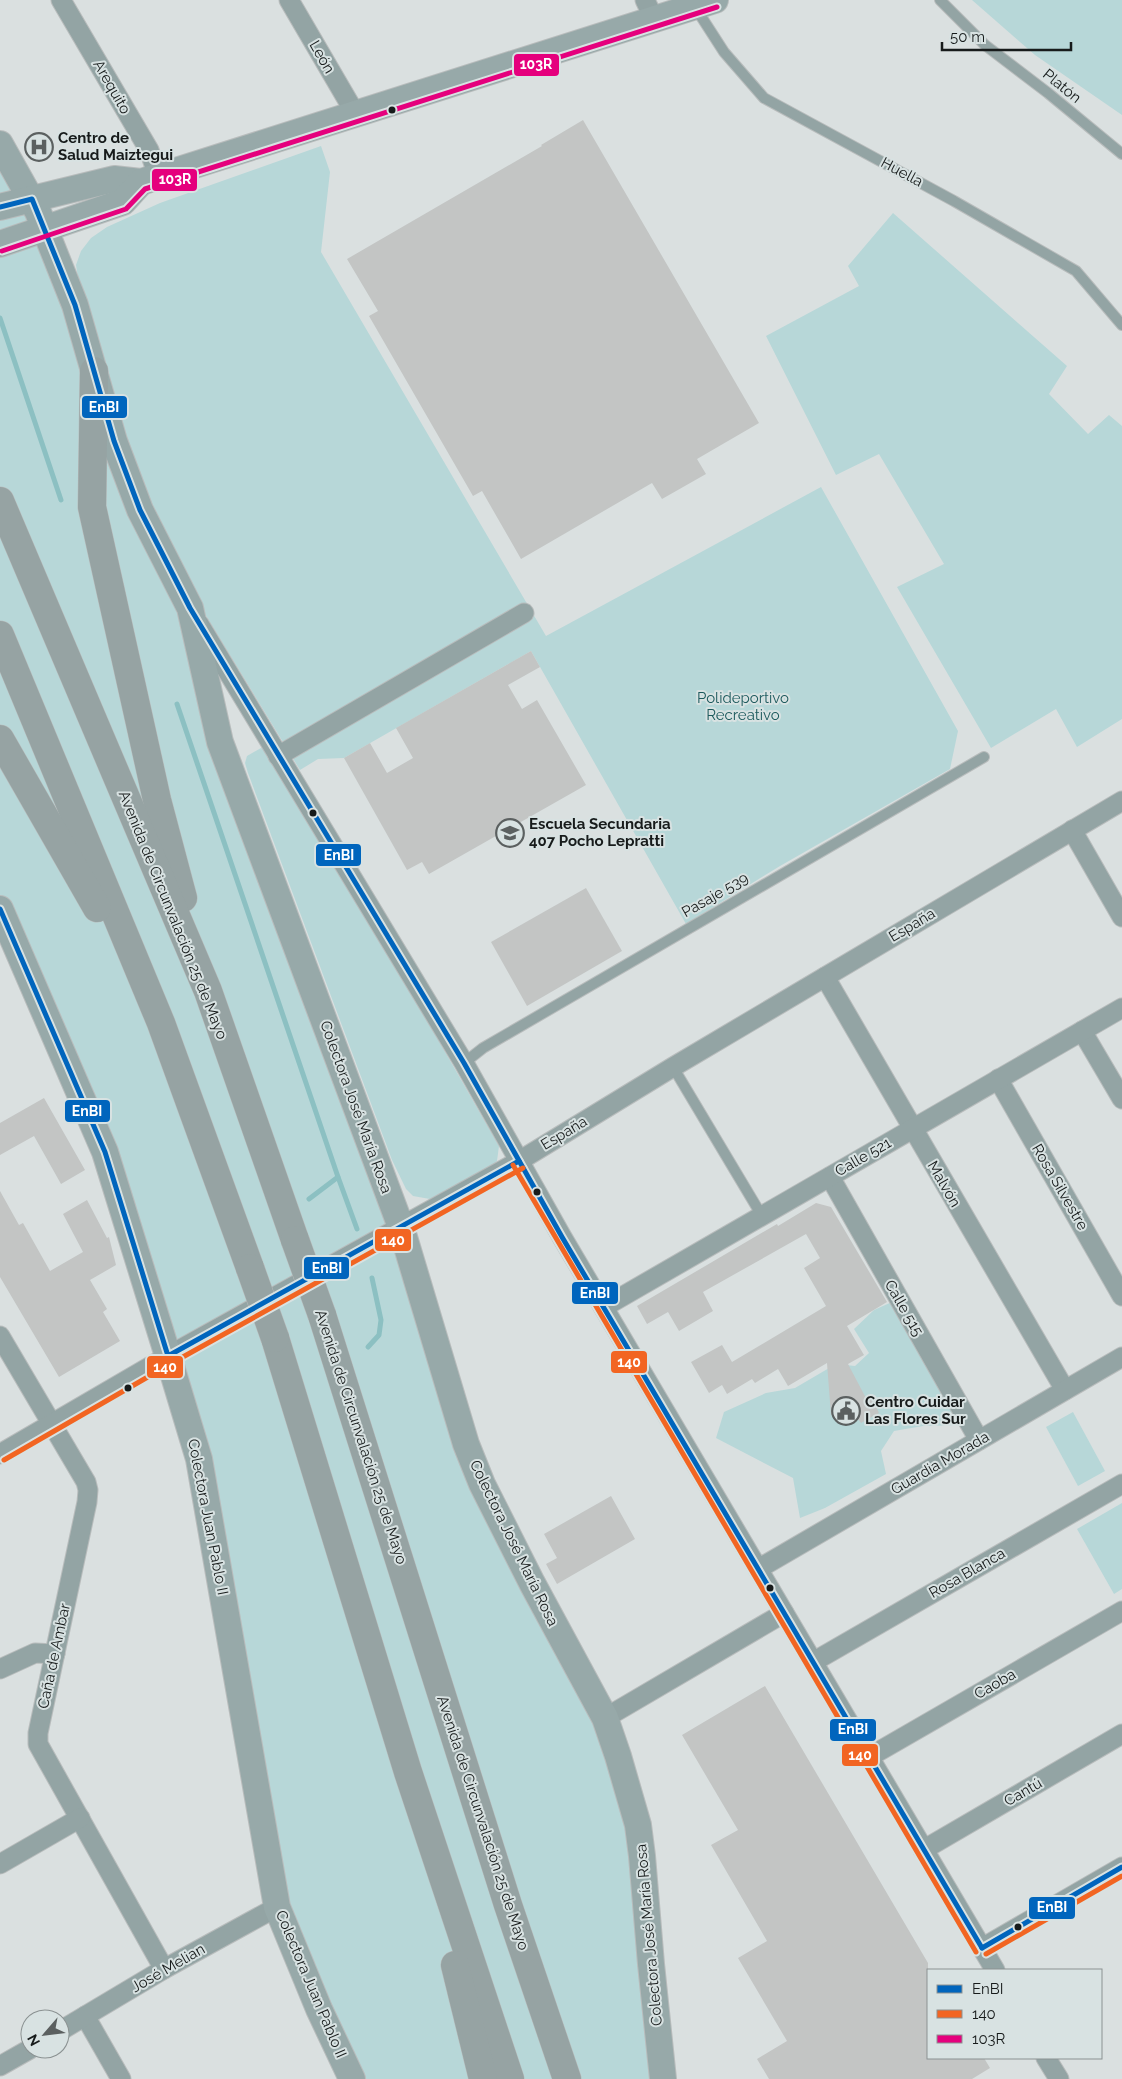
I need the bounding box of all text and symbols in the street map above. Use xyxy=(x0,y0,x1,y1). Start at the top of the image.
scale bar xyxy=(942,20,1071,52)
text: 50 m xyxy=(950,28,985,46)
street label: León xyxy=(305,37,339,77)
line badge: 103R xyxy=(513,53,560,77)
text: 103R xyxy=(520,56,553,72)
street label: Arequito xyxy=(89,57,135,117)
street label: Platón xyxy=(1039,65,1085,107)
unlabelled marker xyxy=(387,105,397,115)
place label: Centro de Salud Maiztegui xyxy=(58,129,173,164)
hospital icon: Centro de Salud Maiztegui xyxy=(24,132,54,162)
street label: Huella xyxy=(878,153,926,191)
line badge: 103R xyxy=(151,168,198,192)
text: 103R xyxy=(159,171,192,187)
line badge: EnBI xyxy=(81,395,128,419)
text: EnBI xyxy=(89,399,119,415)
park label: Polideportivo Recreativo xyxy=(697,689,789,724)
street label: Avenida de Circunvalación 25 de Mayo xyxy=(115,788,231,1042)
unlabelled marker xyxy=(308,808,318,818)
place label: Escuela Secundaria 407 Pocho Lepratti xyxy=(529,815,671,850)
school or university icon: Escuela Secundaria 407 Pocho Lepratti xyxy=(495,818,525,848)
line badge: EnBI xyxy=(315,843,362,867)
text: EnBI xyxy=(324,847,354,863)
street label: Pasaje 539 xyxy=(679,869,752,921)
street label: España xyxy=(886,904,938,946)
street label: Colectora José María Rosa xyxy=(316,1018,396,1196)
line badge: EnBI xyxy=(64,1099,111,1123)
text: EnBI xyxy=(72,1103,102,1119)
street label: España xyxy=(538,1112,590,1154)
street label: Calle 521 xyxy=(832,1134,895,1180)
street label: Rosa Silvestre xyxy=(1028,1141,1092,1233)
street label: Malvón xyxy=(924,1158,964,1210)
unlabelled marker xyxy=(532,1187,542,1197)
line badge: 140 xyxy=(374,1228,412,1252)
text: 140 xyxy=(381,1232,405,1248)
line badge: EnBI xyxy=(303,1256,350,1280)
text: EnBI xyxy=(312,1260,342,1276)
street label: Calle 515 xyxy=(881,1277,927,1339)
line badge: EnBI xyxy=(571,1281,619,1305)
text: EnBI xyxy=(580,1285,610,1301)
street label: Avenida de Circunvalación 25 de Mayo xyxy=(311,1307,411,1567)
line badge: 140 xyxy=(610,1350,648,1374)
text: 140 xyxy=(617,1354,641,1370)
line badge: 140 xyxy=(146,1355,184,1379)
text: 140 xyxy=(153,1359,177,1375)
unlabelled marker xyxy=(123,1383,133,1393)
place label: Centro Cuidar Las Flores Sur xyxy=(865,1393,966,1428)
public building icon: Centro Cuidar Las Flores Sur xyxy=(831,1396,861,1426)
street label: Guardia Morada xyxy=(888,1428,992,1498)
street label: Colectora Juan Pablo II xyxy=(184,1437,232,1597)
street label: Colectora José María Rosa xyxy=(466,1457,562,1629)
street label: Rosa Blanca xyxy=(926,1544,1008,1602)
unlabelled marker xyxy=(765,1583,775,1593)
street label: Caña de Ambar xyxy=(34,1601,74,1710)
street label: Caoba xyxy=(971,1665,1019,1703)
street label: Avenida de Circunvalación 25 de Mayo xyxy=(433,1693,533,1953)
line badge: EnBI xyxy=(829,1718,877,1742)
text: EnBI xyxy=(838,1721,868,1737)
line badge: 140 xyxy=(841,1743,879,1767)
text: 140 xyxy=(848,1747,872,1763)
street label: Cantú xyxy=(1001,1774,1045,1810)
street label: Colectora José María Rosa xyxy=(632,1843,666,2027)
line badge: EnBI xyxy=(1028,1896,1076,1920)
text: EnBI xyxy=(1037,1899,1067,1915)
street label: Colectora Juan Pablo II xyxy=(272,1907,350,2061)
unlabelled marker xyxy=(1013,1922,1023,1932)
street label: José Melian xyxy=(128,1940,208,1996)
legend xyxy=(927,1969,1102,2059)
text: EnBI xyxy=(972,1980,1004,1998)
text: 140 xyxy=(972,2005,996,2023)
north arrow xyxy=(20,2009,70,2059)
text: 103R xyxy=(972,2030,1006,2048)
text: N xyxy=(24,2032,43,2049)

